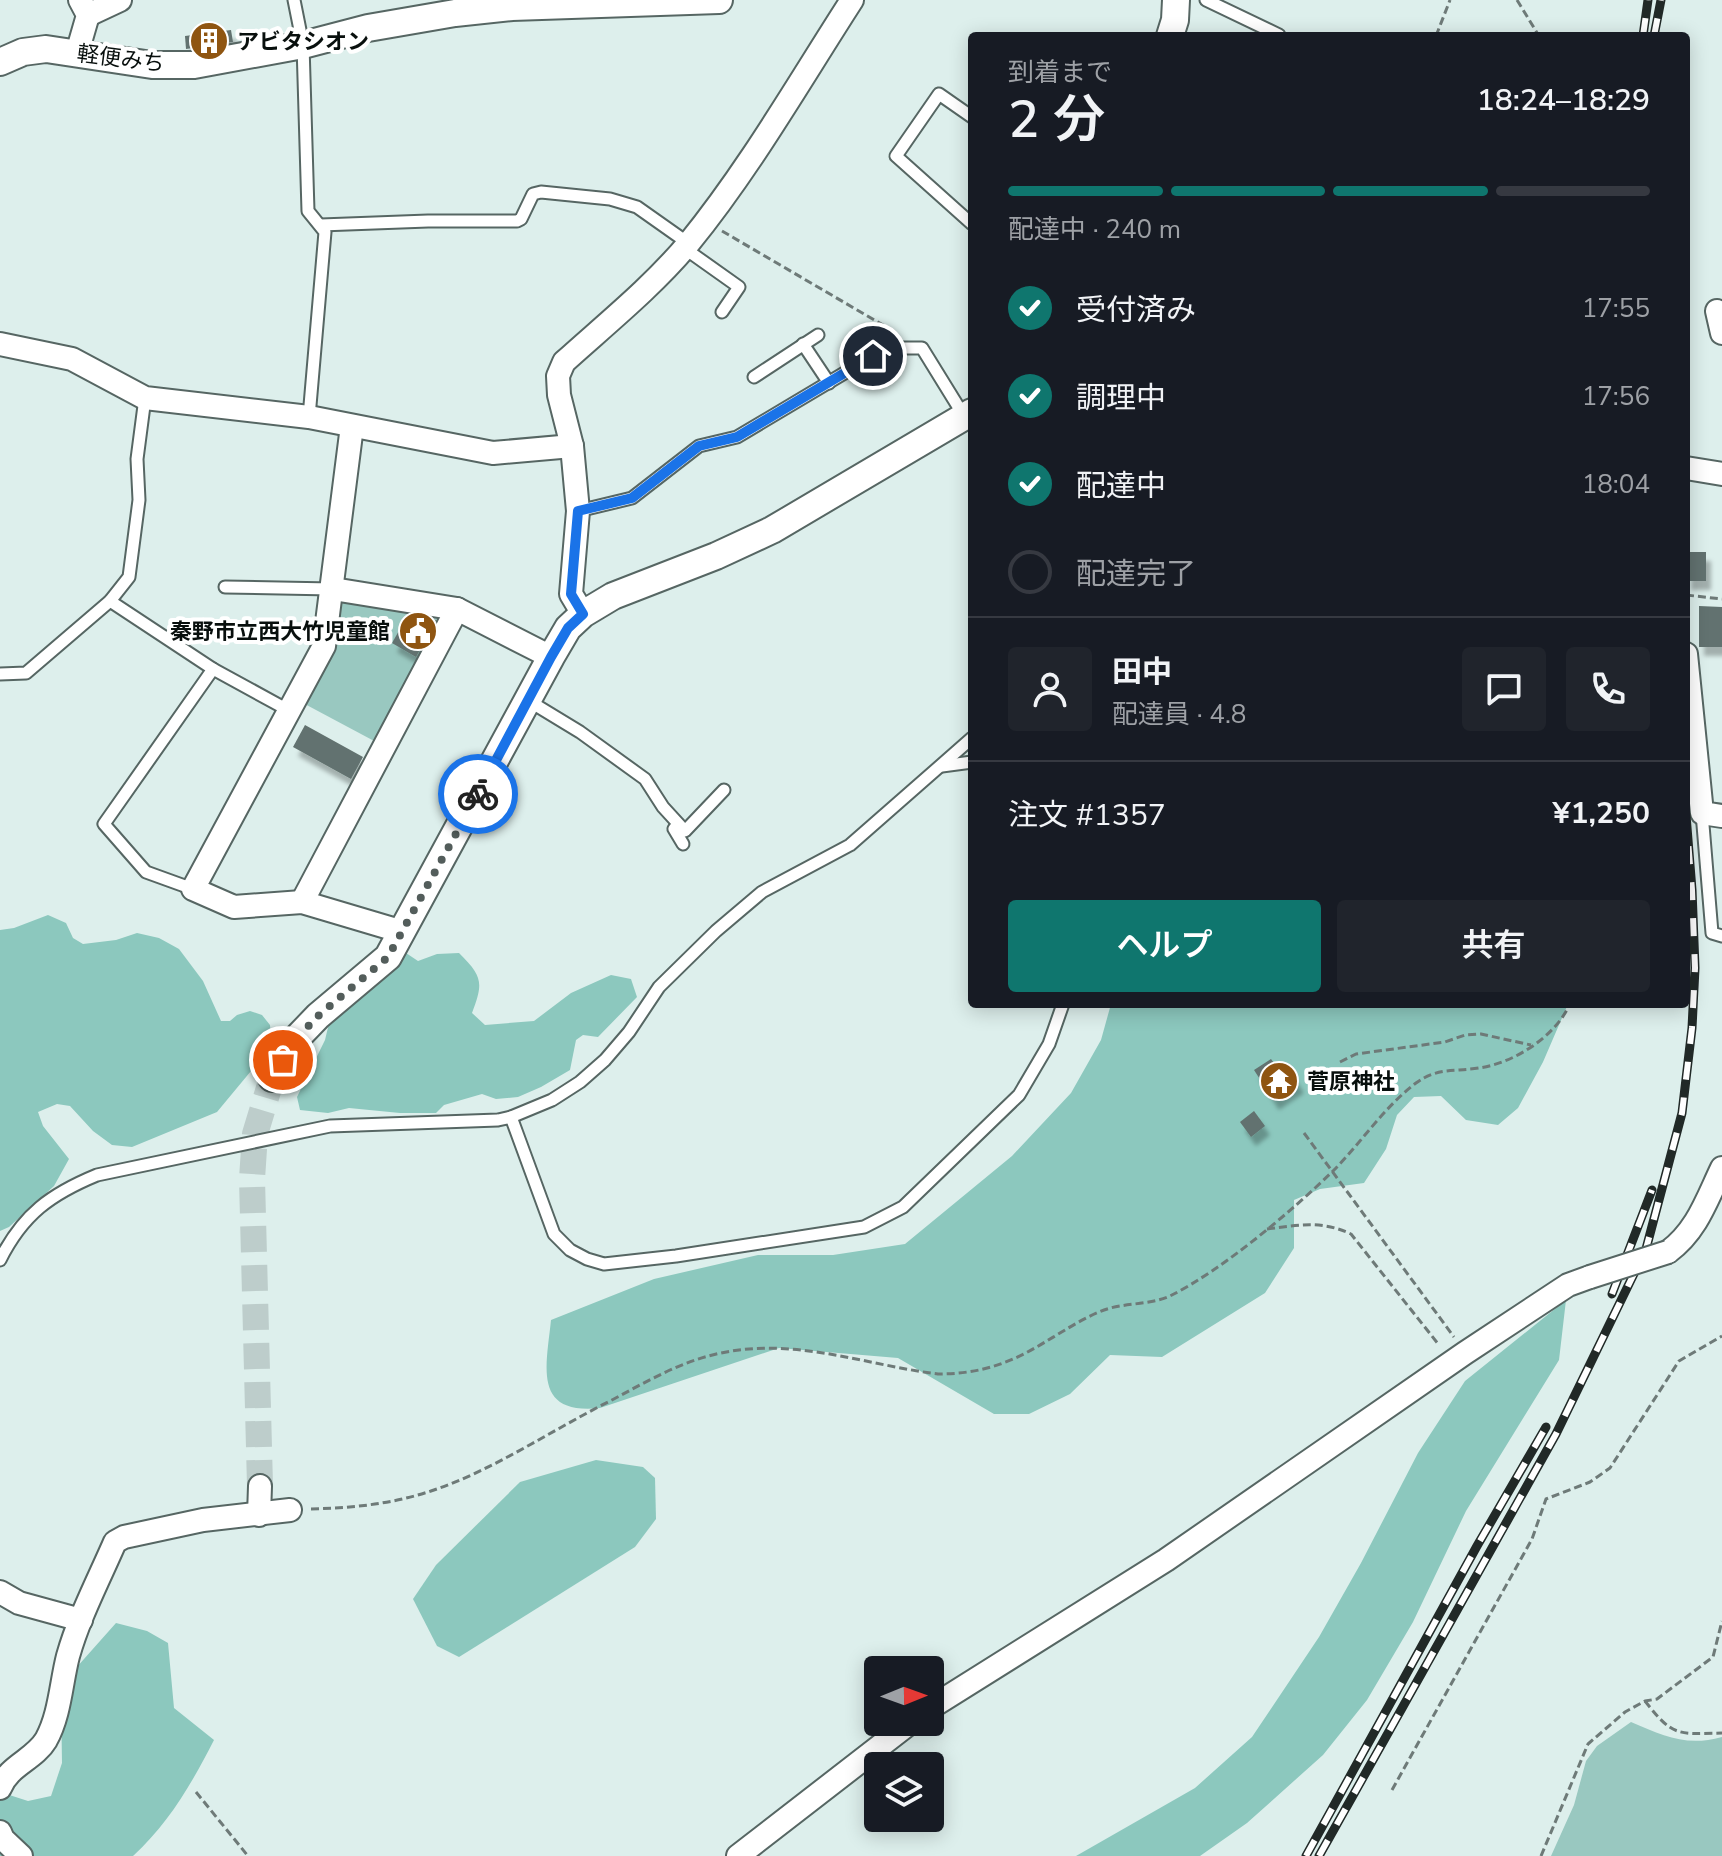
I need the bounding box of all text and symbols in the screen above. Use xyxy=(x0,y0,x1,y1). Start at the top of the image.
building icon: アビタシオン xyxy=(188,20,230,62)
place label: アビタシオン xyxy=(237,27,369,57)
street label: 軽便みち xyxy=(75,39,166,79)
text: 到着まで xyxy=(1008,55,1112,90)
text: 18:24–18:29 xyxy=(1477,80,1650,121)
text: 2 分 xyxy=(1008,84,1105,155)
text: 配達中 · 240 m xyxy=(1008,212,1181,247)
icon: check xyxy=(1008,286,1052,330)
text: 受付済み xyxy=(1076,290,1196,331)
text: 17:55 xyxy=(1582,291,1650,326)
pin xyxy=(839,322,907,390)
icon: home xyxy=(851,334,895,378)
icon: check xyxy=(1008,374,1052,418)
text: 調理中 xyxy=(1076,378,1166,419)
text: 17:56 xyxy=(1582,379,1650,414)
icon: check xyxy=(1008,462,1052,506)
text: 配達中 xyxy=(1076,466,1166,507)
text: 18:04 xyxy=(1582,467,1650,502)
text: 配達完了 xyxy=(1076,554,1196,595)
public building icon: 秦野市立西大竹児童館 xyxy=(397,610,439,652)
place label: 秦野市立西大竹児童館 xyxy=(170,617,390,647)
button: person xyxy=(1008,647,1092,731)
button: chat xyxy=(1462,647,1546,731)
button: phone xyxy=(1566,647,1650,731)
text: 田中 xyxy=(1112,652,1172,693)
text: 配達員 · 4.8 xyxy=(1112,697,1246,732)
courier xyxy=(438,754,518,834)
icon: bike xyxy=(456,772,500,816)
text: ¥1,250 xyxy=(1553,793,1650,834)
text: 注文 #1357 xyxy=(1008,795,1166,836)
button: ヘルプ xyxy=(1008,900,1321,992)
button: 共有 xyxy=(1337,900,1650,992)
pin xyxy=(249,1026,317,1094)
icon: bag xyxy=(261,1038,305,1082)
temple icon: 菅原神社 xyxy=(1258,1060,1300,1102)
place label: 菅原神社 xyxy=(1307,1067,1395,1097)
north arrow xyxy=(864,1656,944,1736)
map controls xyxy=(864,1656,944,1832)
button: layers xyxy=(864,1752,944,1832)

